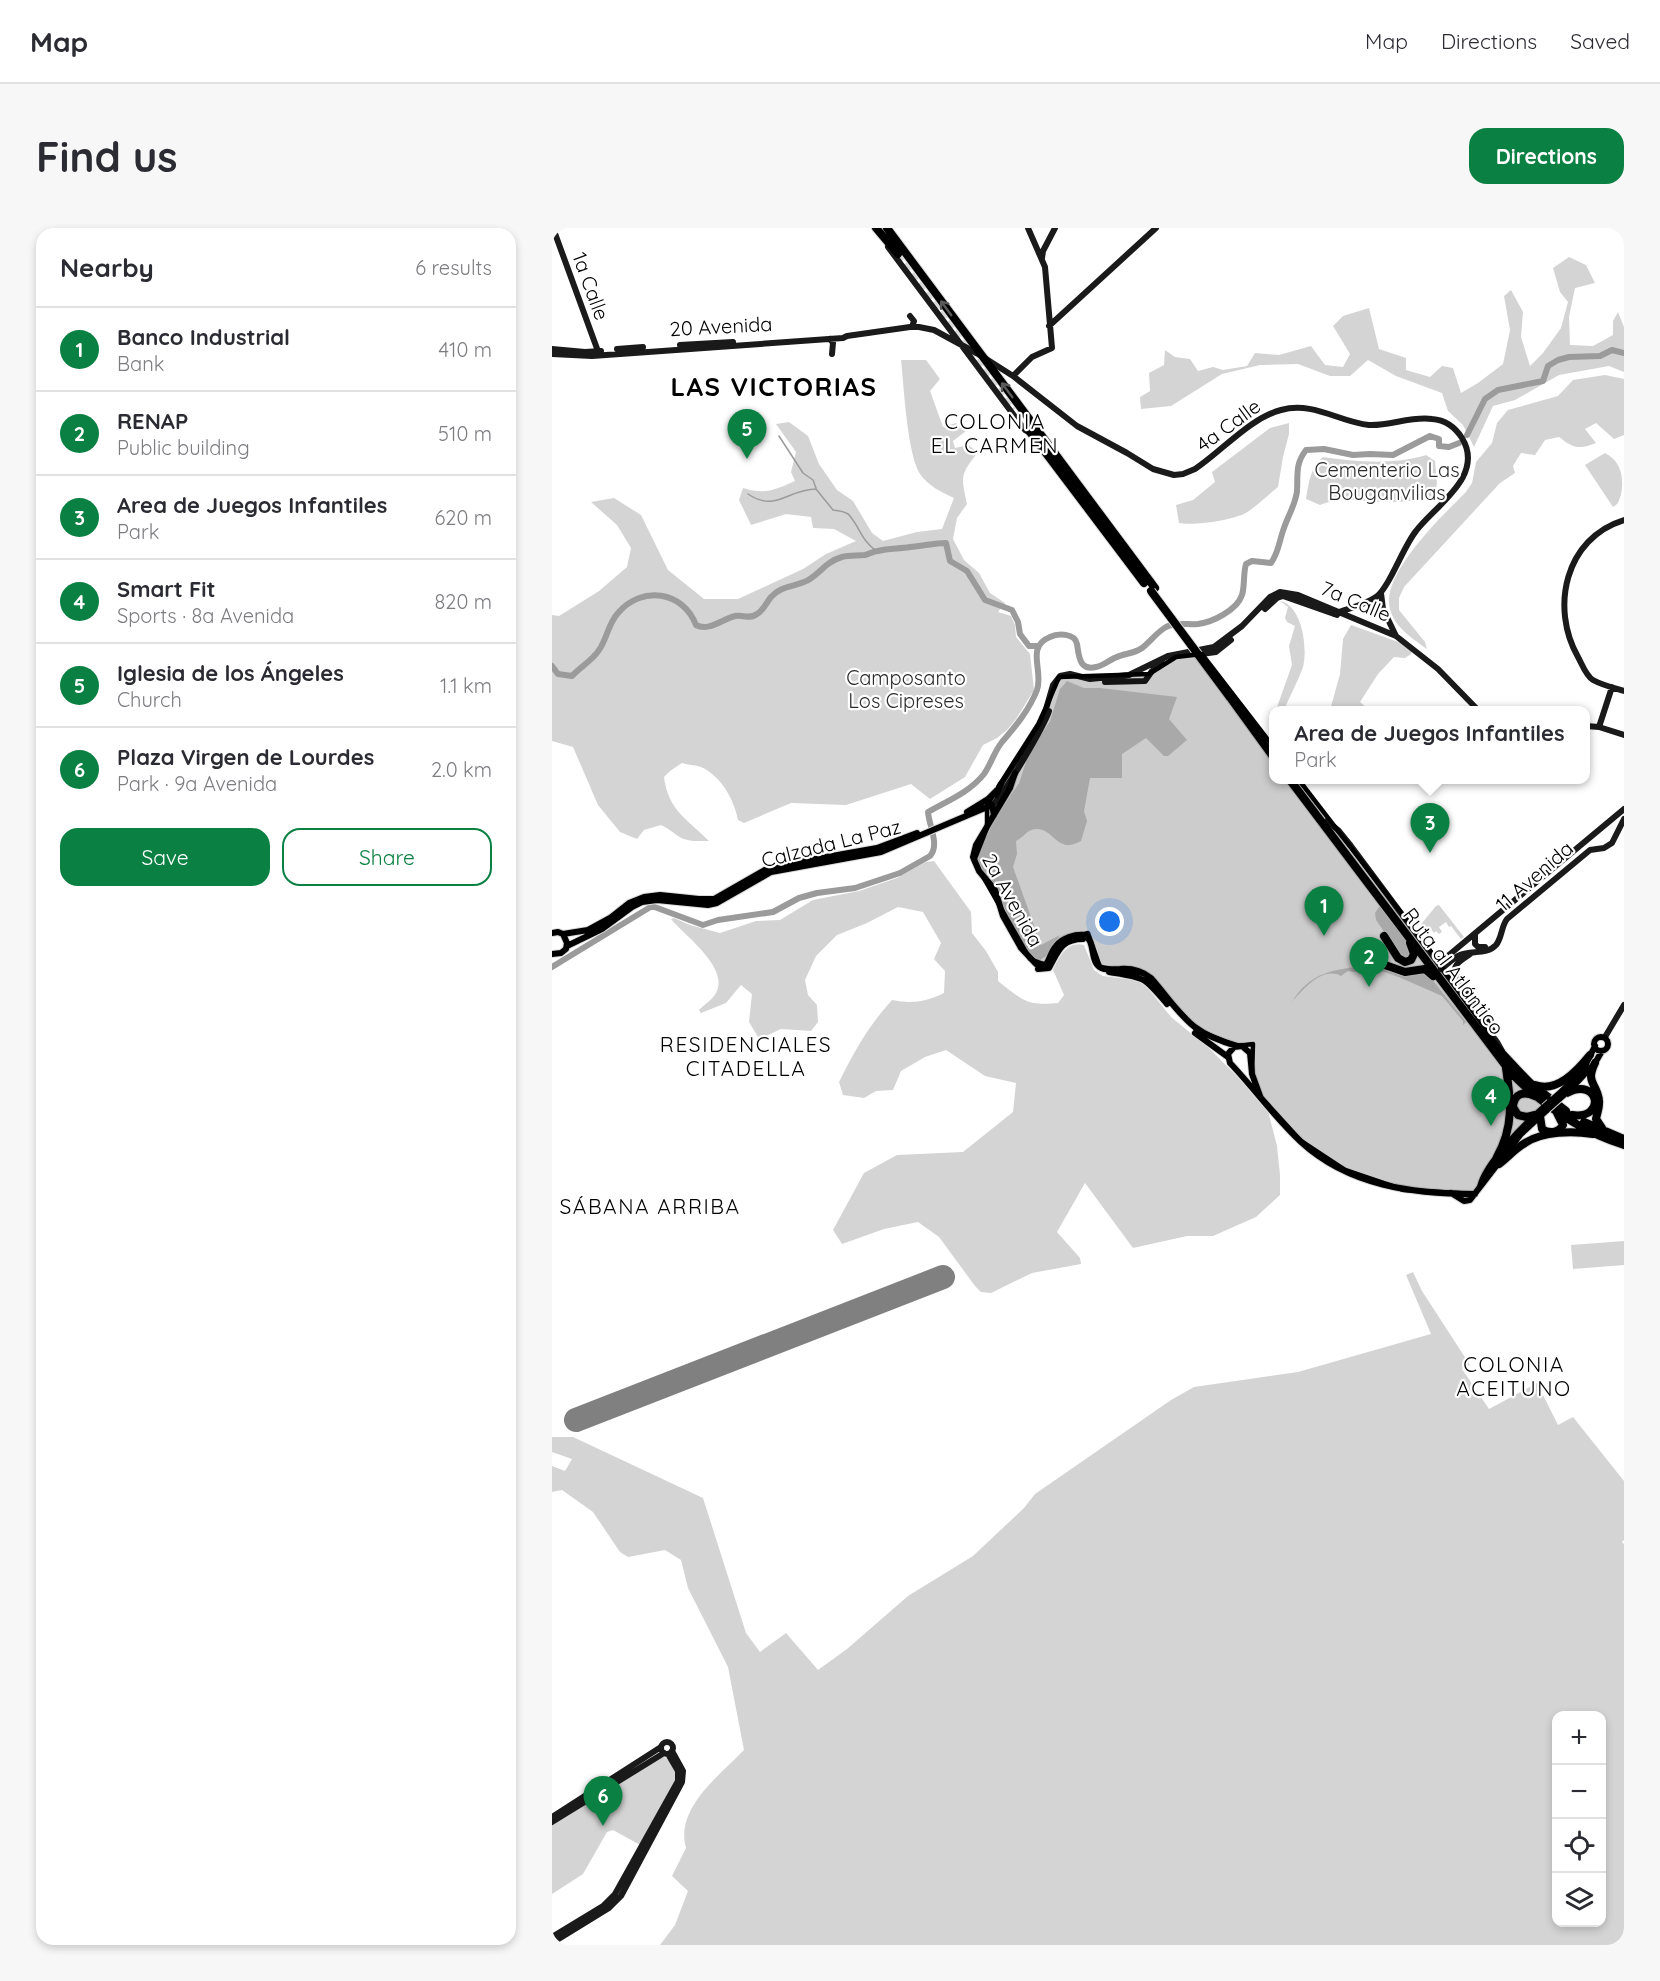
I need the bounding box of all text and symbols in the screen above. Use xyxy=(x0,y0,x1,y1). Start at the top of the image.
text: Map xyxy=(30,24,88,59)
text: Map xyxy=(1365,28,1408,54)
text: Directions xyxy=(1441,28,1537,54)
text: Saved xyxy=(1570,28,1630,54)
button: Directions xyxy=(1469,128,1624,184)
text: Find us xyxy=(36,130,178,183)
street label: 1a Calle xyxy=(567,249,615,323)
text: Nearby xyxy=(60,251,154,284)
text: 6 results xyxy=(415,255,492,280)
one-way arrow xyxy=(940,300,952,316)
street label: 20 Avenida xyxy=(669,311,773,341)
text: Banco Industrial xyxy=(117,323,290,351)
text: 1 xyxy=(76,337,83,362)
text: 410 m xyxy=(439,337,492,362)
text: Bank xyxy=(117,351,164,376)
district label: LAS VICTORIAS xyxy=(670,370,878,403)
one-way arrow xyxy=(1000,382,1013,398)
street label: 4a Calle xyxy=(1191,393,1265,457)
text: RENAP xyxy=(117,407,188,435)
district label: COLONIA EL CARMEN xyxy=(931,408,1059,458)
pin: 5 xyxy=(728,410,766,459)
text: 2 xyxy=(74,421,85,446)
text: 510 m xyxy=(438,421,492,446)
text: Public building xyxy=(117,435,250,460)
park label: Cementerio Las Bouganvilias xyxy=(1314,457,1460,505)
text: Area de Juegos Infantiles xyxy=(117,491,387,519)
text: 3 xyxy=(74,505,85,530)
text: 620 m xyxy=(435,505,492,530)
text: Park xyxy=(117,519,159,544)
text: Smart Fit xyxy=(117,575,216,603)
street label: 7a Calle xyxy=(1317,575,1395,627)
text: 4 xyxy=(74,589,85,614)
text: 820 m xyxy=(435,589,492,614)
text: Sports · 8a Avenida xyxy=(117,603,294,628)
text: Iglesia de los Ángeles xyxy=(117,659,344,687)
park label: Camposanto Los Cipreses xyxy=(846,665,966,713)
text: 5 xyxy=(74,673,85,698)
text: 1.1 km xyxy=(440,673,492,698)
text: Church xyxy=(117,687,182,712)
popup xyxy=(1269,706,1590,784)
text: Area de Juegos Infantiles xyxy=(1294,719,1565,747)
text: Plaza Virgen de Lourdes xyxy=(117,743,374,771)
text: Park xyxy=(1294,747,1337,772)
text: 6 xyxy=(74,757,85,782)
text: 2.0 km xyxy=(431,757,492,782)
text: Park · 9a Avenida xyxy=(117,771,277,796)
pin: 3 xyxy=(1410,804,1450,853)
street label: Calzada La Paz xyxy=(759,814,903,872)
button: Save xyxy=(60,828,270,886)
button: Share xyxy=(282,828,492,886)
street label: 11 Avenida xyxy=(1490,836,1578,916)
street label: 2a Avenida xyxy=(977,849,1049,951)
pin: 1 xyxy=(1304,886,1344,936)
street label: Ruta al Atlántico xyxy=(1398,903,1510,1039)
your location xyxy=(1095,907,1124,936)
pin: 2 xyxy=(1350,938,1388,987)
district label: RESIDENCIALES CITADELLA xyxy=(660,1031,832,1081)
pin: 4 xyxy=(1472,1076,1510,1126)
district label: SÁBANA ARRIBA xyxy=(560,1193,741,1219)
district label: COLONIA ACEITUNO xyxy=(1456,1351,1572,1401)
map controls xyxy=(1552,1711,1606,1927)
button: + xyxy=(1552,1711,1606,1765)
button: − xyxy=(1552,1765,1606,1819)
pin: 6 xyxy=(584,1776,622,1826)
button: locate xyxy=(1552,1819,1606,1873)
button: layers xyxy=(1552,1873,1606,1927)

